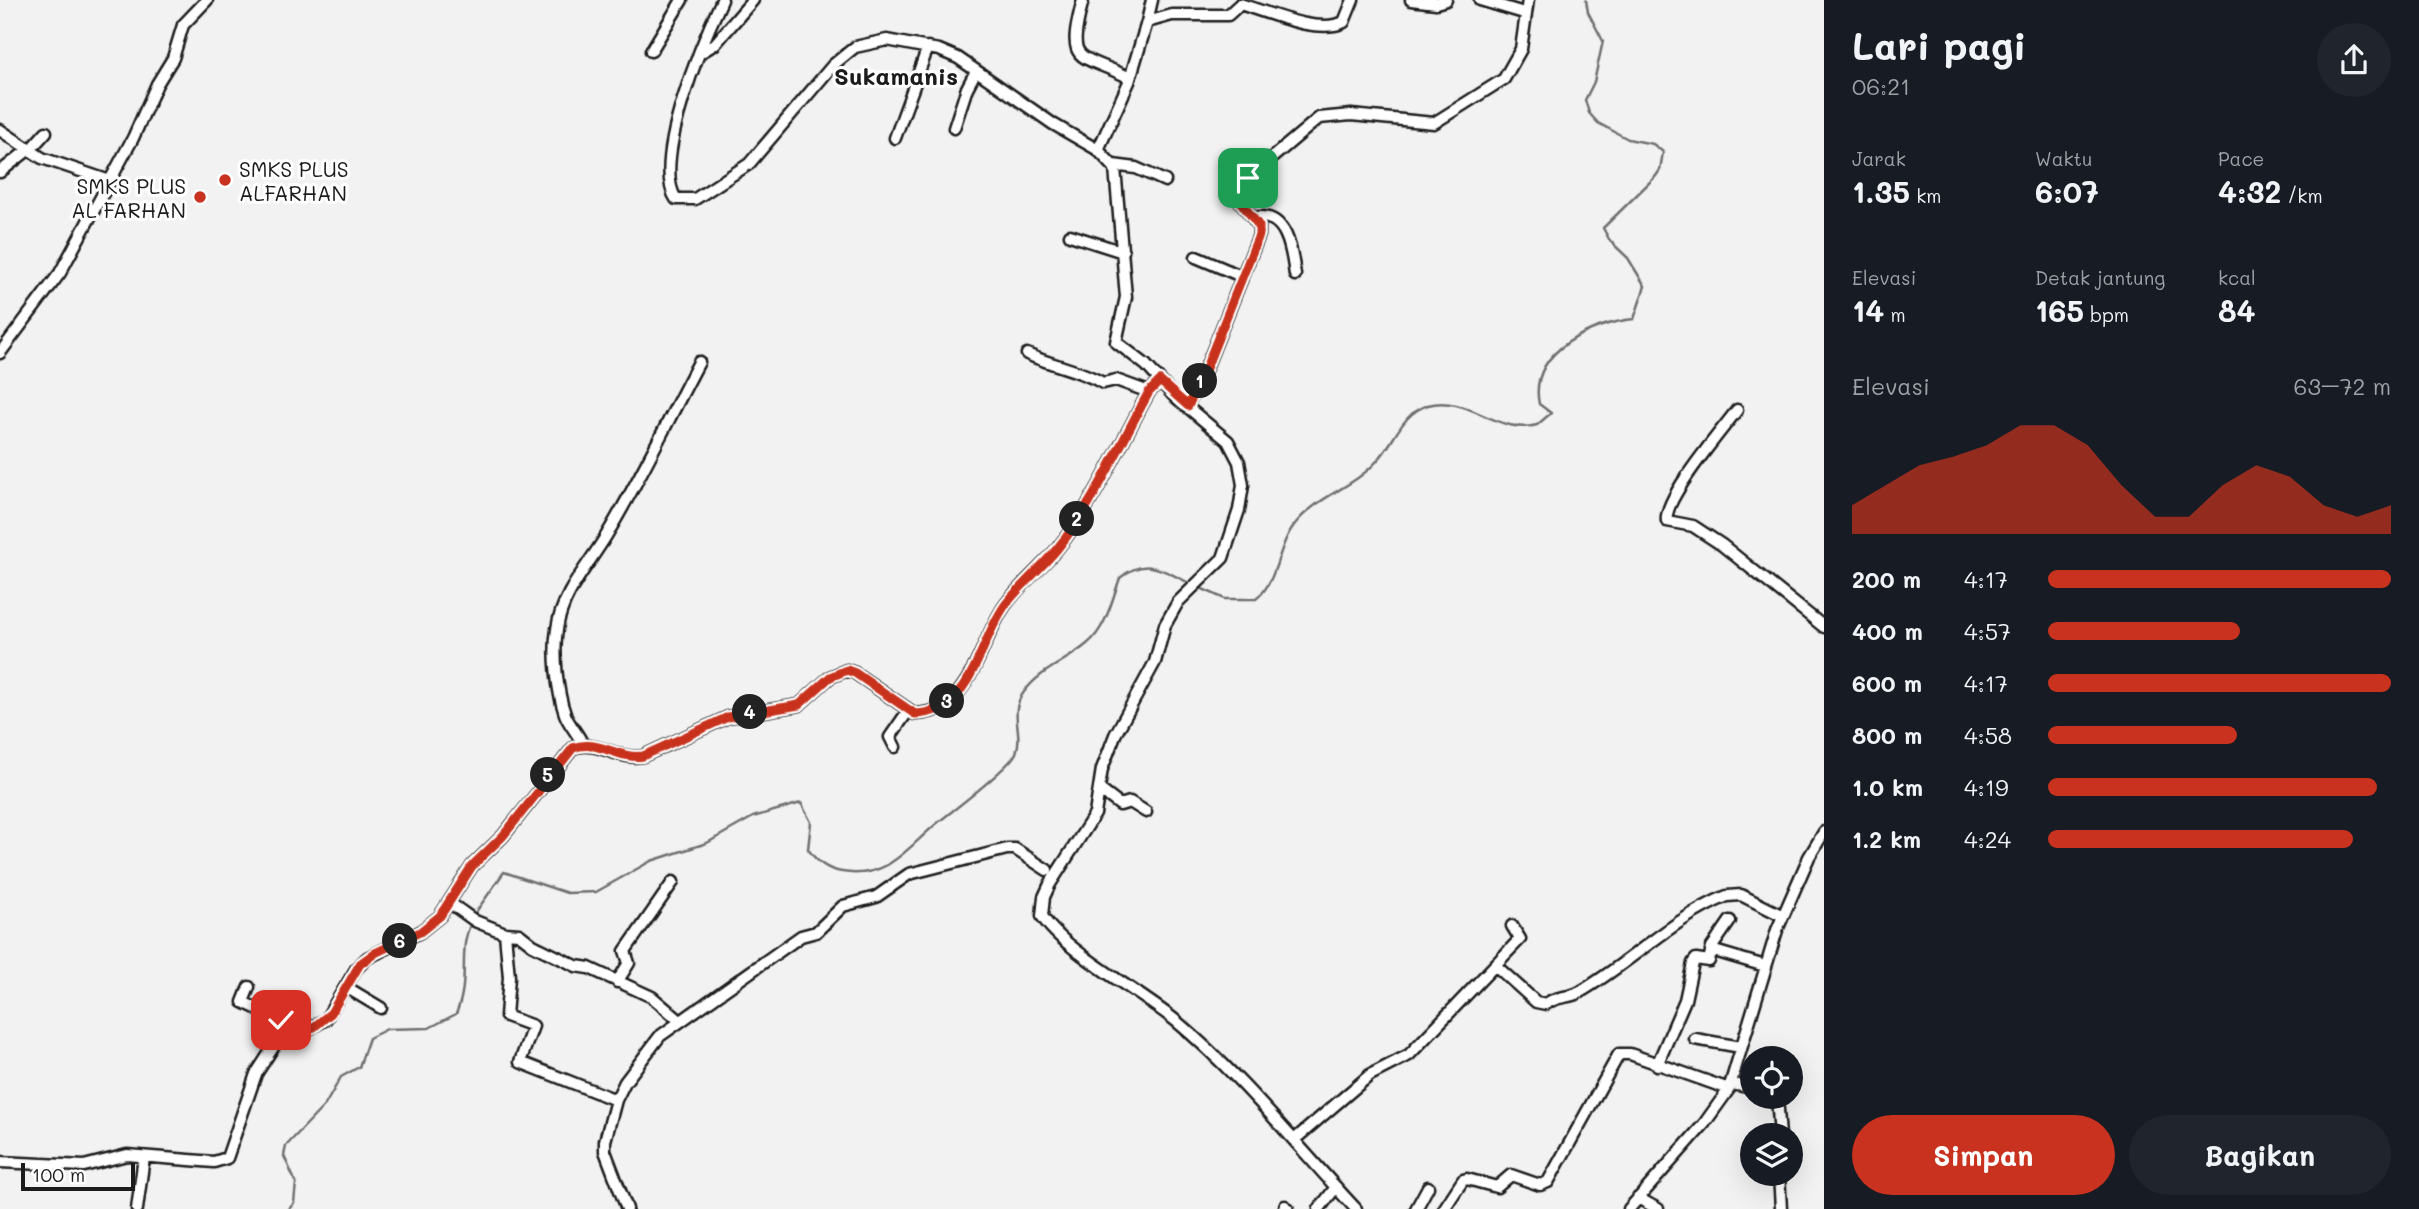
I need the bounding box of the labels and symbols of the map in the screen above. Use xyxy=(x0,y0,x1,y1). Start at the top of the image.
district label: Sukamanis xyxy=(834,60,958,91)
pin xyxy=(1218,148,1278,208)
place label: SMKS PLUS ALFARHAN xyxy=(239,155,349,206)
place label: SMKS PLUS AL FARHAN xyxy=(71,172,186,223)
marker: SMKS PLUS ALFARHAN xyxy=(217,172,233,188)
marker: SMKS PLUS AL FARHAN xyxy=(192,189,208,205)
pin: 1 xyxy=(1182,364,1218,398)
pin: 2 xyxy=(1060,502,1094,536)
pin: 3 xyxy=(930,684,964,718)
pin: 4 xyxy=(732,694,768,730)
pin: 5 xyxy=(530,758,566,792)
pin: 6 xyxy=(382,923,418,958)
pin xyxy=(251,990,311,1050)
scale bar xyxy=(21,1160,135,1192)

